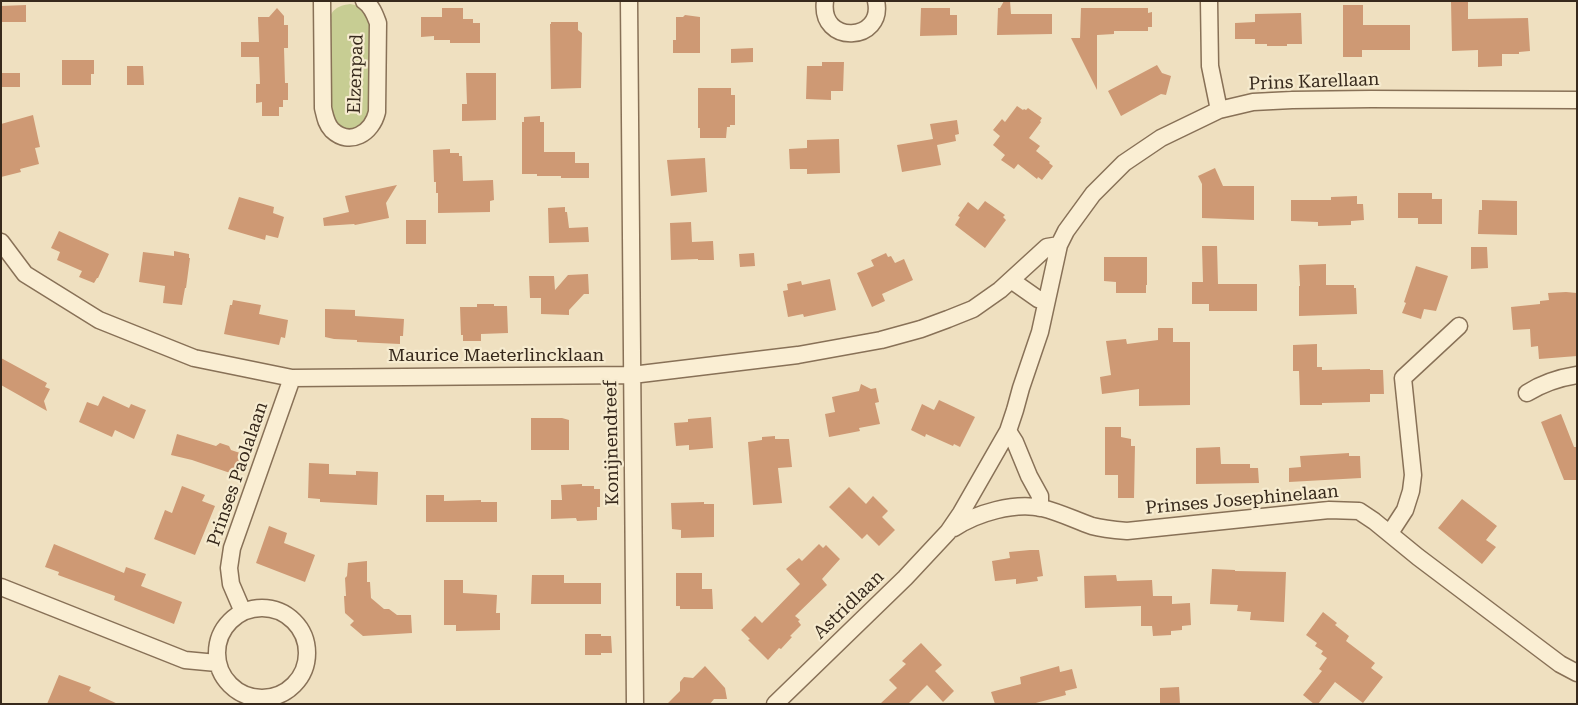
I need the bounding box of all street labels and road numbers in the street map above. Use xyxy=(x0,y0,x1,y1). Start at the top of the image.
street label: Elzenpad xyxy=(344,34,368,114)
street label: Prins Karellaan xyxy=(1248,69,1380,95)
street label: Maurice Maeterlincklaan xyxy=(388,345,604,367)
street label: Konijnendreef xyxy=(600,380,624,506)
street label: Prinses Paolalaan xyxy=(203,399,273,549)
street label: Prinses Josephinelaan xyxy=(1144,481,1340,519)
street label: Astridlaan xyxy=(809,566,889,644)

